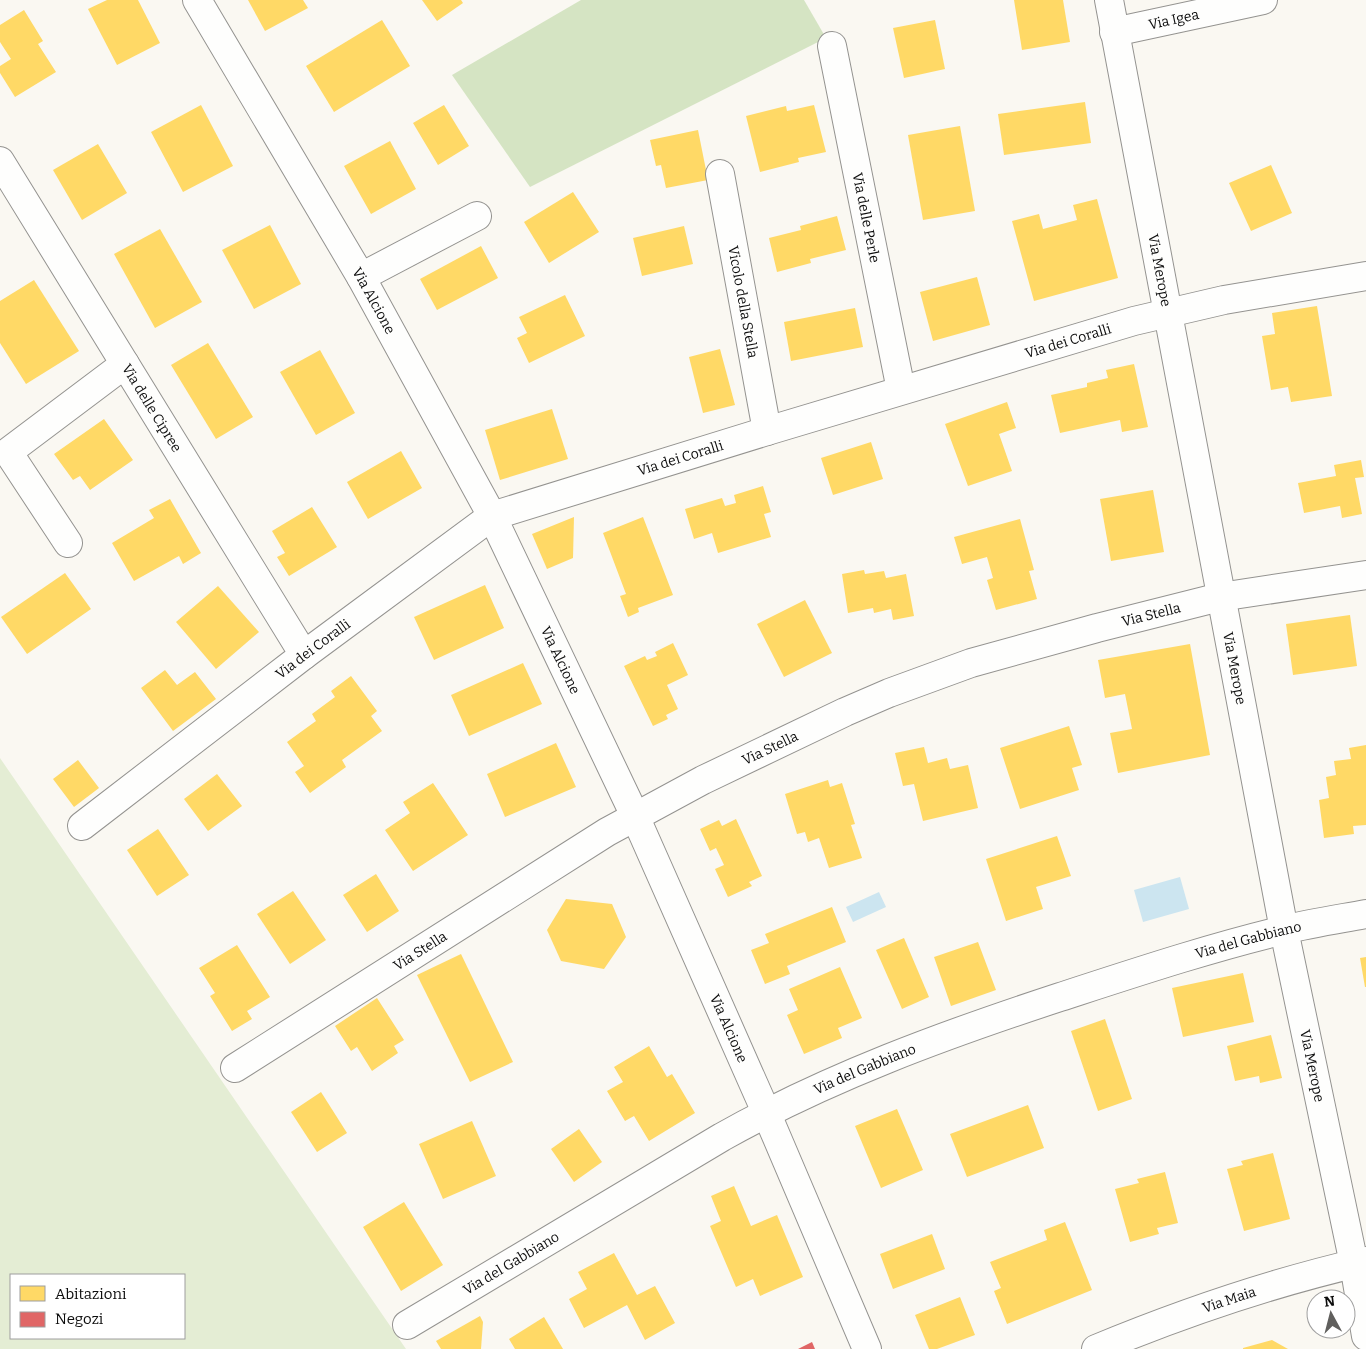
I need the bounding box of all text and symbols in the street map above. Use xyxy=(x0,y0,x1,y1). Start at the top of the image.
street label: Via Igea xyxy=(1147,6,1201,33)
street label: Via delle Perle xyxy=(849,171,883,264)
street label: Via Merope xyxy=(1144,233,1175,308)
street label: Vicolo della Stella xyxy=(724,244,762,360)
street label: Via Alcione xyxy=(348,265,399,337)
street label: Via dei Coralli xyxy=(1023,320,1113,362)
street label: Via delle Cipree xyxy=(118,361,185,456)
street label: Via dei Coralli xyxy=(635,437,725,480)
street label: Via Stella xyxy=(1120,599,1183,630)
street label: Via dei Coralli xyxy=(272,616,354,683)
street label: Via Alcione xyxy=(537,624,584,697)
street label: Via Merope xyxy=(1219,631,1249,706)
street label: Via Stella xyxy=(740,728,801,769)
street label: Via del Gabbiano xyxy=(1193,918,1303,963)
street label: Via Stella xyxy=(390,928,450,974)
street label: Via Alcione xyxy=(706,992,751,1065)
street label: Via Merope xyxy=(1296,1028,1328,1104)
street label: Via del Gabbiano xyxy=(811,1041,918,1098)
street label: Via del Gabbiano xyxy=(460,1228,562,1299)
legend xyxy=(10,1274,185,1339)
street label: Via Maia xyxy=(1200,1283,1258,1317)
text: Abitazioni xyxy=(55,1285,127,1303)
north arrow xyxy=(1306,1289,1356,1339)
text: N xyxy=(1323,1292,1336,1311)
text: Negozi xyxy=(55,1310,104,1328)

